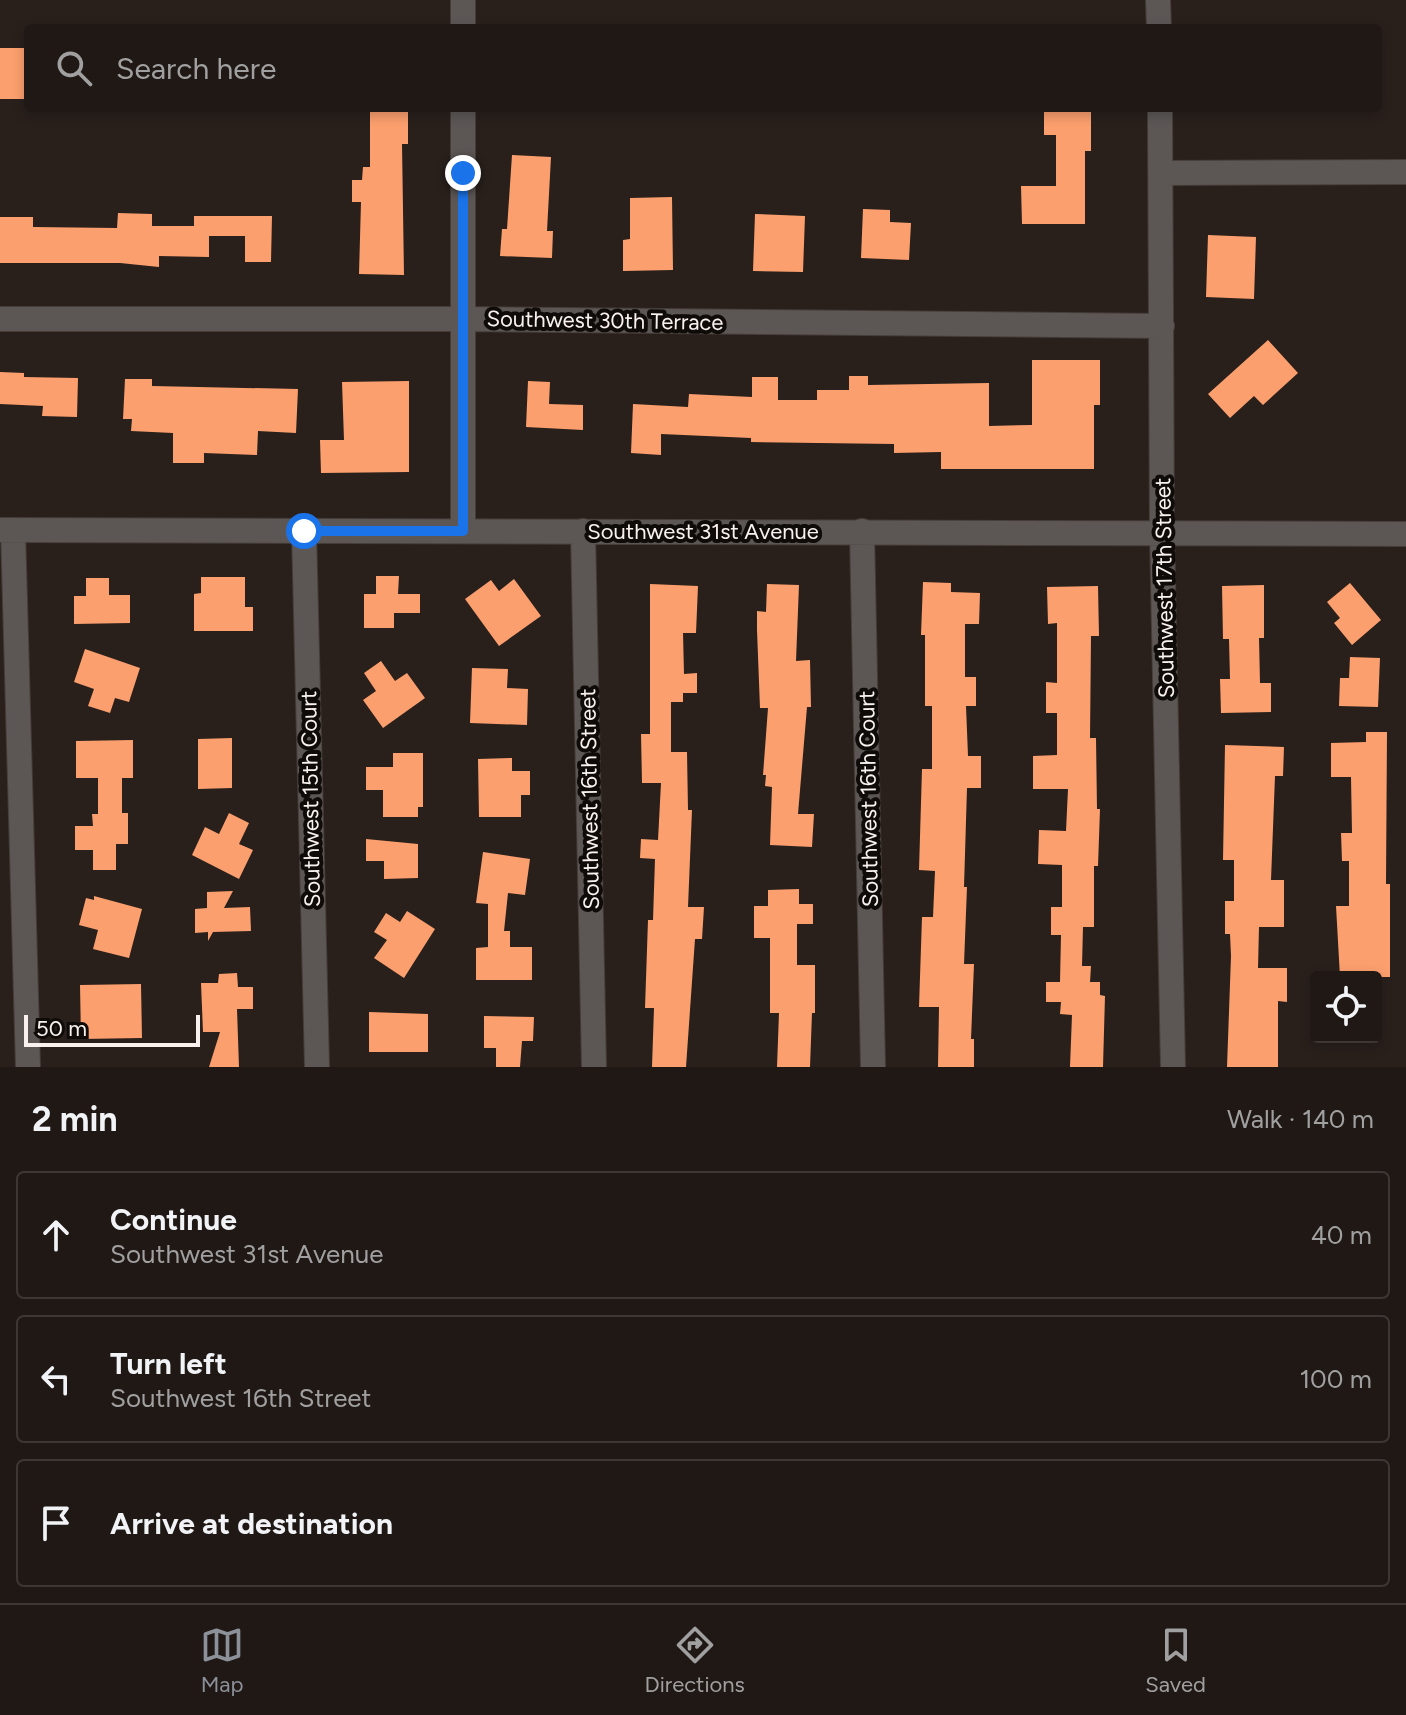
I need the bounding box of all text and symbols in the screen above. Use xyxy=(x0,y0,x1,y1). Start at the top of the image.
search box xyxy=(24,24,1382,112)
icon: search xyxy=(52,46,96,90)
text: Search here xyxy=(116,50,276,87)
route end xyxy=(445,155,481,191)
street label: Southwest 30th Terrace xyxy=(486,305,724,336)
street label: Southwest 17th Street xyxy=(1149,478,1180,698)
route start xyxy=(286,513,322,549)
street label: Southwest 31st Avenue xyxy=(587,518,819,545)
street label: Southwest 16th Street xyxy=(574,688,605,910)
street label: Southwest 15th Court xyxy=(295,691,326,907)
street label: Southwest 16th Court xyxy=(853,691,884,907)
map controls xyxy=(1310,971,1382,1043)
button: locate xyxy=(1310,971,1382,1043)
scale bar xyxy=(24,1011,200,1047)
text: 50 m xyxy=(36,1015,87,1042)
text: 2 min xyxy=(32,1099,118,1140)
text: Walk · 140 m xyxy=(1227,1103,1374,1135)
text: Continue xyxy=(110,1201,237,1238)
icon: ahead xyxy=(34,1213,78,1257)
text: 40 m xyxy=(1311,1219,1372,1251)
text: Southwest 31st Avenue xyxy=(110,1238,384,1270)
text: Turn left xyxy=(110,1345,227,1382)
icon: left xyxy=(34,1357,78,1401)
text: 100 m xyxy=(1299,1363,1372,1395)
text: Southwest 16th Street xyxy=(110,1382,371,1414)
icon: arrive xyxy=(34,1501,78,1545)
text: Arrive at destination xyxy=(110,1505,393,1542)
tab: Map xyxy=(200,1623,244,1698)
tab: Directions xyxy=(645,1623,745,1698)
tab: Saved xyxy=(1145,1623,1206,1698)

